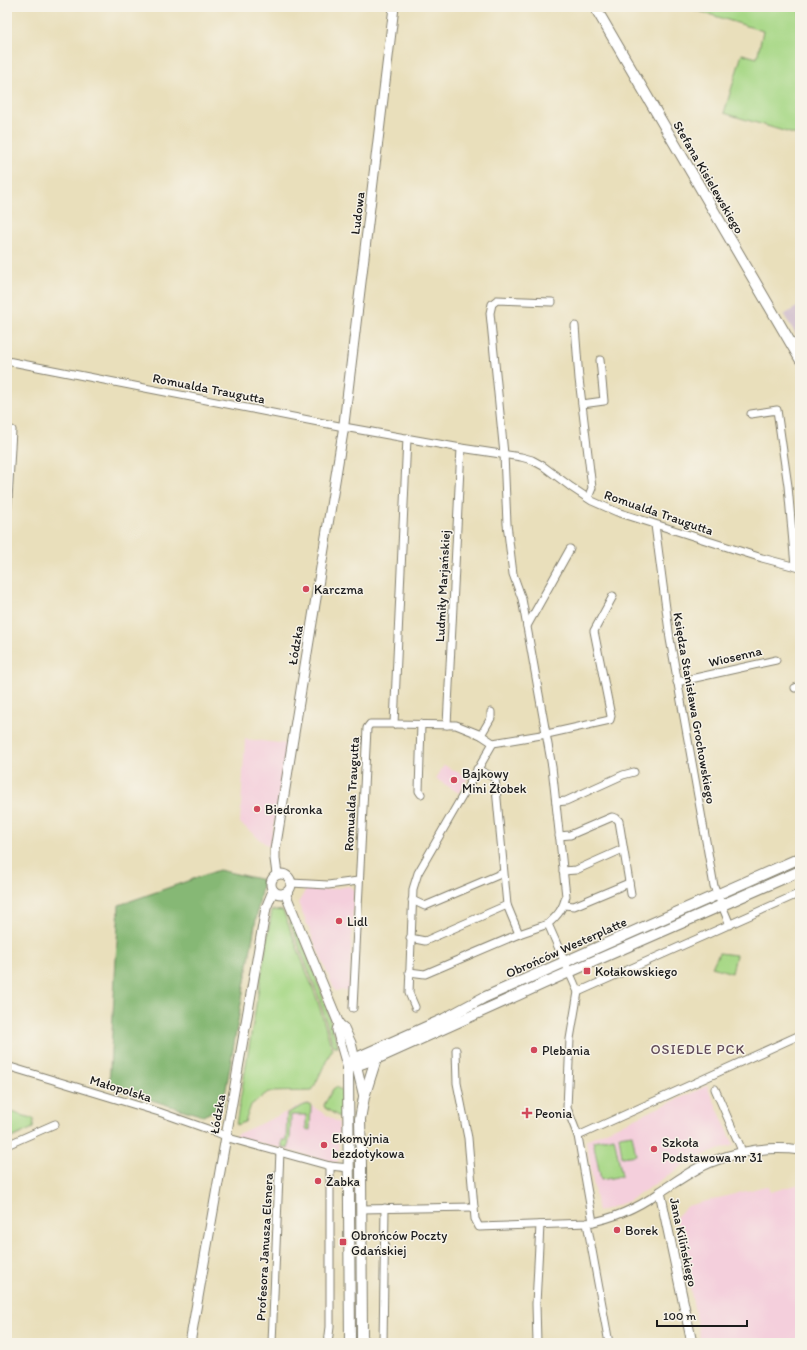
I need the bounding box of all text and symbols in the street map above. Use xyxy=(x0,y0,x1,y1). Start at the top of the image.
street label: Stefana Kisielewskiego xyxy=(670,118,747,237)
street label: Ludowa xyxy=(347,191,368,235)
street label: Romualda Traugutta xyxy=(151,370,267,407)
street label: Romualda Traugutta xyxy=(602,487,716,538)
street label: Ludmiły Marjańskiej xyxy=(432,530,453,642)
place label: Karczma xyxy=(314,582,364,597)
marker: Karczma xyxy=(301,584,311,594)
street label: Księdza Stanisława Grochowskiego xyxy=(670,611,719,805)
street label: Łódzka xyxy=(285,624,306,666)
street label: Wiosenna xyxy=(707,643,763,670)
street label: Romualda Traugutta xyxy=(341,736,362,851)
place label: Bajkowy Mini Żłobek xyxy=(462,766,527,796)
marker: Bajkowy Mini Żłobek xyxy=(449,775,459,785)
place label: Biedronka xyxy=(265,802,323,817)
marker: Biedronka xyxy=(252,804,262,814)
place label: Lidl xyxy=(347,914,368,929)
street label: Obrońców Westerplatte xyxy=(503,914,629,981)
marker: Lidl xyxy=(334,916,344,926)
place label: Kołakowskiego xyxy=(595,964,678,979)
marker: Kołakowskiego xyxy=(582,966,592,976)
district label: OSIEDLE PCK xyxy=(650,1041,746,1058)
place label: Plebania xyxy=(542,1043,590,1058)
marker: Plebania xyxy=(529,1045,539,1055)
street label: Małopolska xyxy=(88,1072,154,1105)
street label: Łódzka xyxy=(207,1093,228,1135)
place label: Peonia xyxy=(535,1106,572,1121)
marker: Peonia xyxy=(522,1108,532,1118)
place label: Ekomyjnia bezdotykowa xyxy=(332,1131,405,1161)
place label: Szkoła Podstawowa nr 31 xyxy=(662,1135,763,1165)
marker: Ekomyjnia bezdotykowa xyxy=(319,1140,329,1150)
marker: Szkoła Podstawowa nr 31 xyxy=(649,1144,659,1154)
street label: Profesora Janusza Elsnera xyxy=(253,1172,276,1321)
place label: Żabka xyxy=(326,1174,361,1189)
marker: Żabka xyxy=(313,1176,323,1186)
street label: Jana Kilińskiego xyxy=(667,1196,700,1288)
place label: Borek xyxy=(625,1223,658,1238)
marker: Borek xyxy=(612,1225,622,1235)
place label: Obrońców Poczty Gdańskiej xyxy=(351,1228,447,1258)
marker: Obrońców Poczty Gdańskiej xyxy=(338,1237,348,1247)
scale bar xyxy=(657,1302,747,1328)
text: 100 m xyxy=(663,1309,696,1323)

